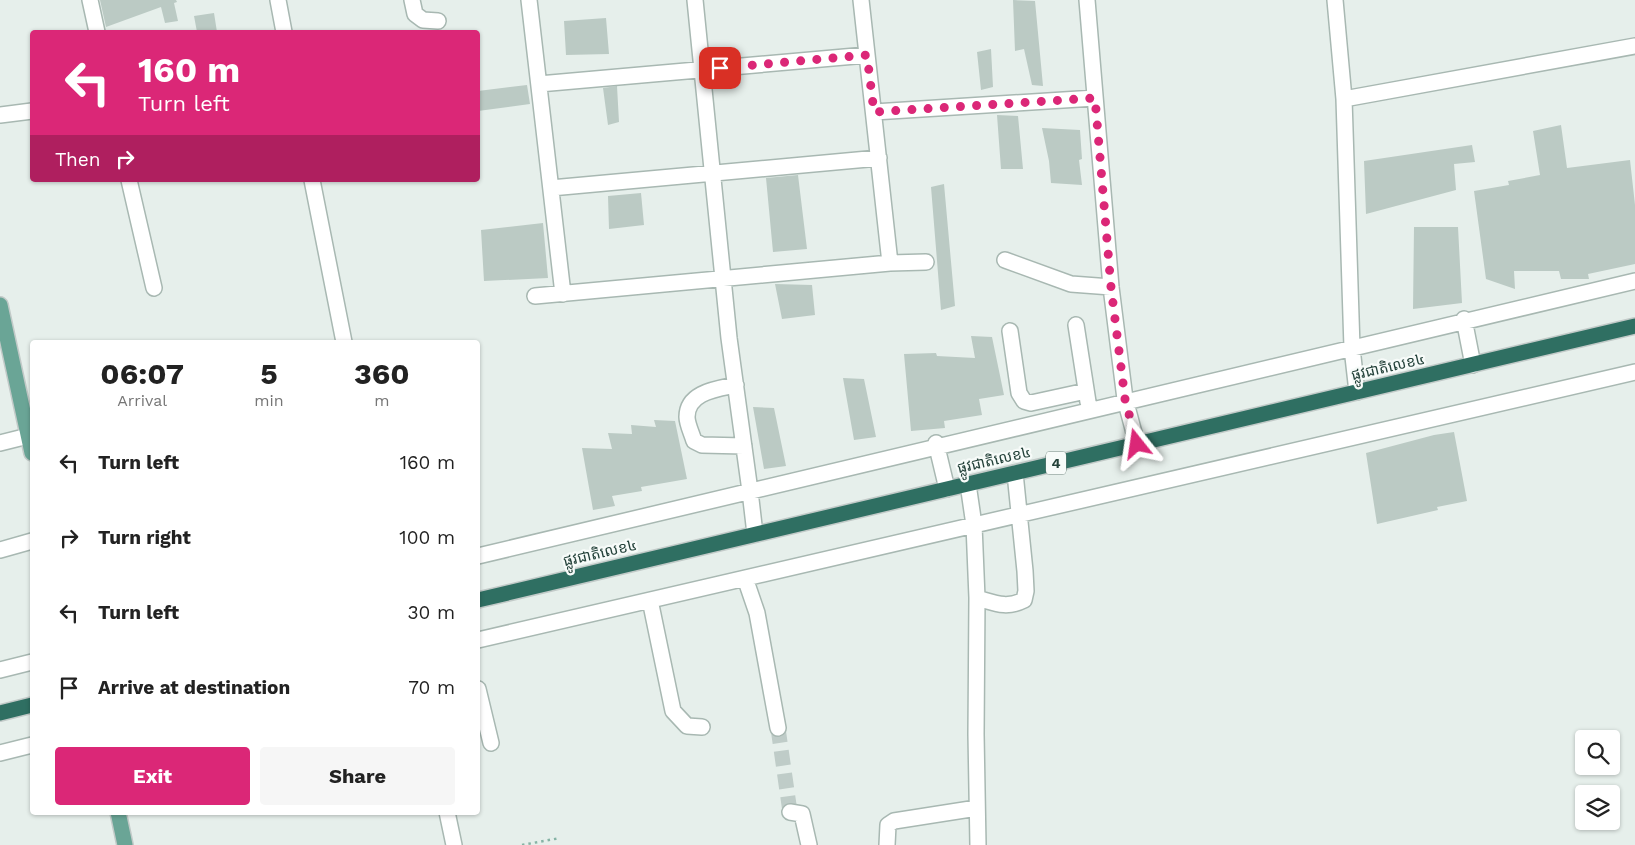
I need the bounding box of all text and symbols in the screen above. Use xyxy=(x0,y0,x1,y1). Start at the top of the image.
pin xyxy=(699,47,741,89)
text: 160 m xyxy=(138,49,240,91)
icon: left xyxy=(55,50,120,115)
icon: arrive xyxy=(706,54,734,82)
text: Turn left xyxy=(138,91,230,116)
icon: right xyxy=(111,145,139,173)
text: Then xyxy=(55,148,101,171)
street label: ផ្លូវជាតិលេខ៤ xyxy=(1349,350,1428,389)
text: 06:07 xyxy=(100,356,184,391)
text: 5 xyxy=(260,356,278,391)
text: 360 xyxy=(354,356,410,391)
text: Arrival xyxy=(117,391,167,410)
text: min xyxy=(254,391,284,410)
text: m xyxy=(374,391,389,410)
position arrow xyxy=(1110,417,1162,469)
street label: ផ្លូវជាតិលេខ៤ xyxy=(955,443,1034,482)
icon: left xyxy=(55,449,83,477)
text: Turn left xyxy=(98,451,179,474)
text: 160 m xyxy=(400,451,455,474)
road number: 4 xyxy=(1046,452,1066,474)
icon: right xyxy=(55,524,83,552)
text: Turn right xyxy=(98,526,191,549)
text: 100 m xyxy=(399,526,455,549)
street label: ផ្លូវជាតិលេខ៤ xyxy=(561,536,640,575)
icon: left xyxy=(55,599,83,627)
text: Turn left xyxy=(98,601,179,624)
text: 30 m xyxy=(408,601,455,624)
icon: arrive xyxy=(55,674,83,702)
text: Arrive at destination xyxy=(98,676,290,699)
text: 70 m xyxy=(408,676,455,699)
map controls xyxy=(1575,730,1620,830)
button: search xyxy=(1575,730,1620,775)
button: Exit xyxy=(55,747,250,805)
button: Share xyxy=(260,747,455,805)
button: layers xyxy=(1575,785,1620,830)

